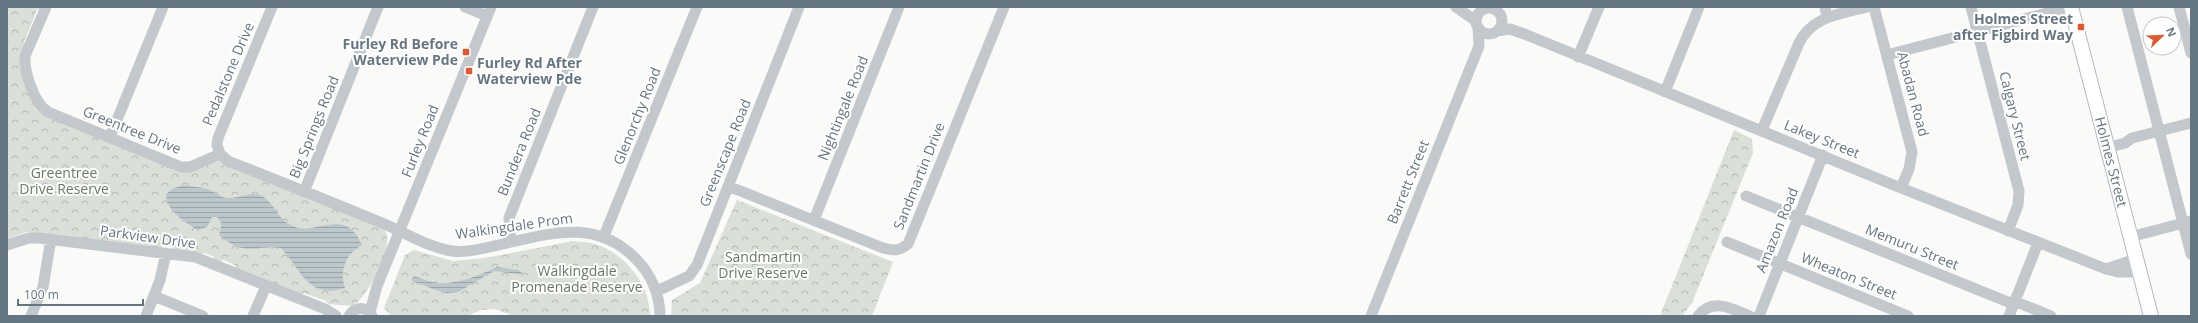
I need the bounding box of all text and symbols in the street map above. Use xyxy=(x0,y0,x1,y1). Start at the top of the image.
place label: Holmes Street after Figbird Way xyxy=(1953,9,2073,44)
north arrow xyxy=(2142,16,2182,56)
street label: Pedalstone Drive xyxy=(197,19,258,128)
marker: Holmes Street after Figbird Way xyxy=(2076,22,2086,32)
text: N xyxy=(2163,25,2180,39)
place label: Furley Rd Before Waterview Pde xyxy=(342,34,458,69)
marker: Furley Rd Before Waterview Pde xyxy=(461,47,471,57)
street label: Abadan Road xyxy=(1893,49,1934,138)
place label: Furley Rd After Waterview Pde xyxy=(477,53,583,88)
street label: Nightingale Road xyxy=(813,53,872,163)
street label: Glenorchy Road xyxy=(608,64,665,167)
marker: Furley Rd After Waterview Pde xyxy=(464,66,474,76)
street label: Calgary Street xyxy=(1995,69,2036,162)
street label: Big Springs Road xyxy=(284,73,343,181)
street label: Greenscape Road xyxy=(694,96,755,210)
street label: Greentree Drive xyxy=(80,101,184,158)
street label: Furley Road xyxy=(396,102,443,180)
street label: Bundera Road xyxy=(492,105,545,199)
street label: Lakey Street xyxy=(1782,115,1863,162)
street label: Holmes Street xyxy=(2091,115,2132,209)
street label: Sandmartin Drive xyxy=(888,119,949,232)
street label: Barrett Street xyxy=(1382,137,1433,227)
park label: Greentree Drive Reserve xyxy=(19,163,109,198)
street label: Amazon Road xyxy=(1751,184,1802,275)
street label: Walkingdale Prom xyxy=(454,208,574,243)
street label: Memuru Street xyxy=(1863,219,1962,274)
street label: Parkview Drive xyxy=(99,220,197,253)
park label: Sandmartin Drive Reserve xyxy=(718,247,808,282)
street label: Wheaton Street xyxy=(1798,248,1900,303)
park label: Walkingdale Promenade Reserve xyxy=(511,261,643,296)
scale bar xyxy=(18,281,143,307)
text: 100 m xyxy=(24,286,59,303)

